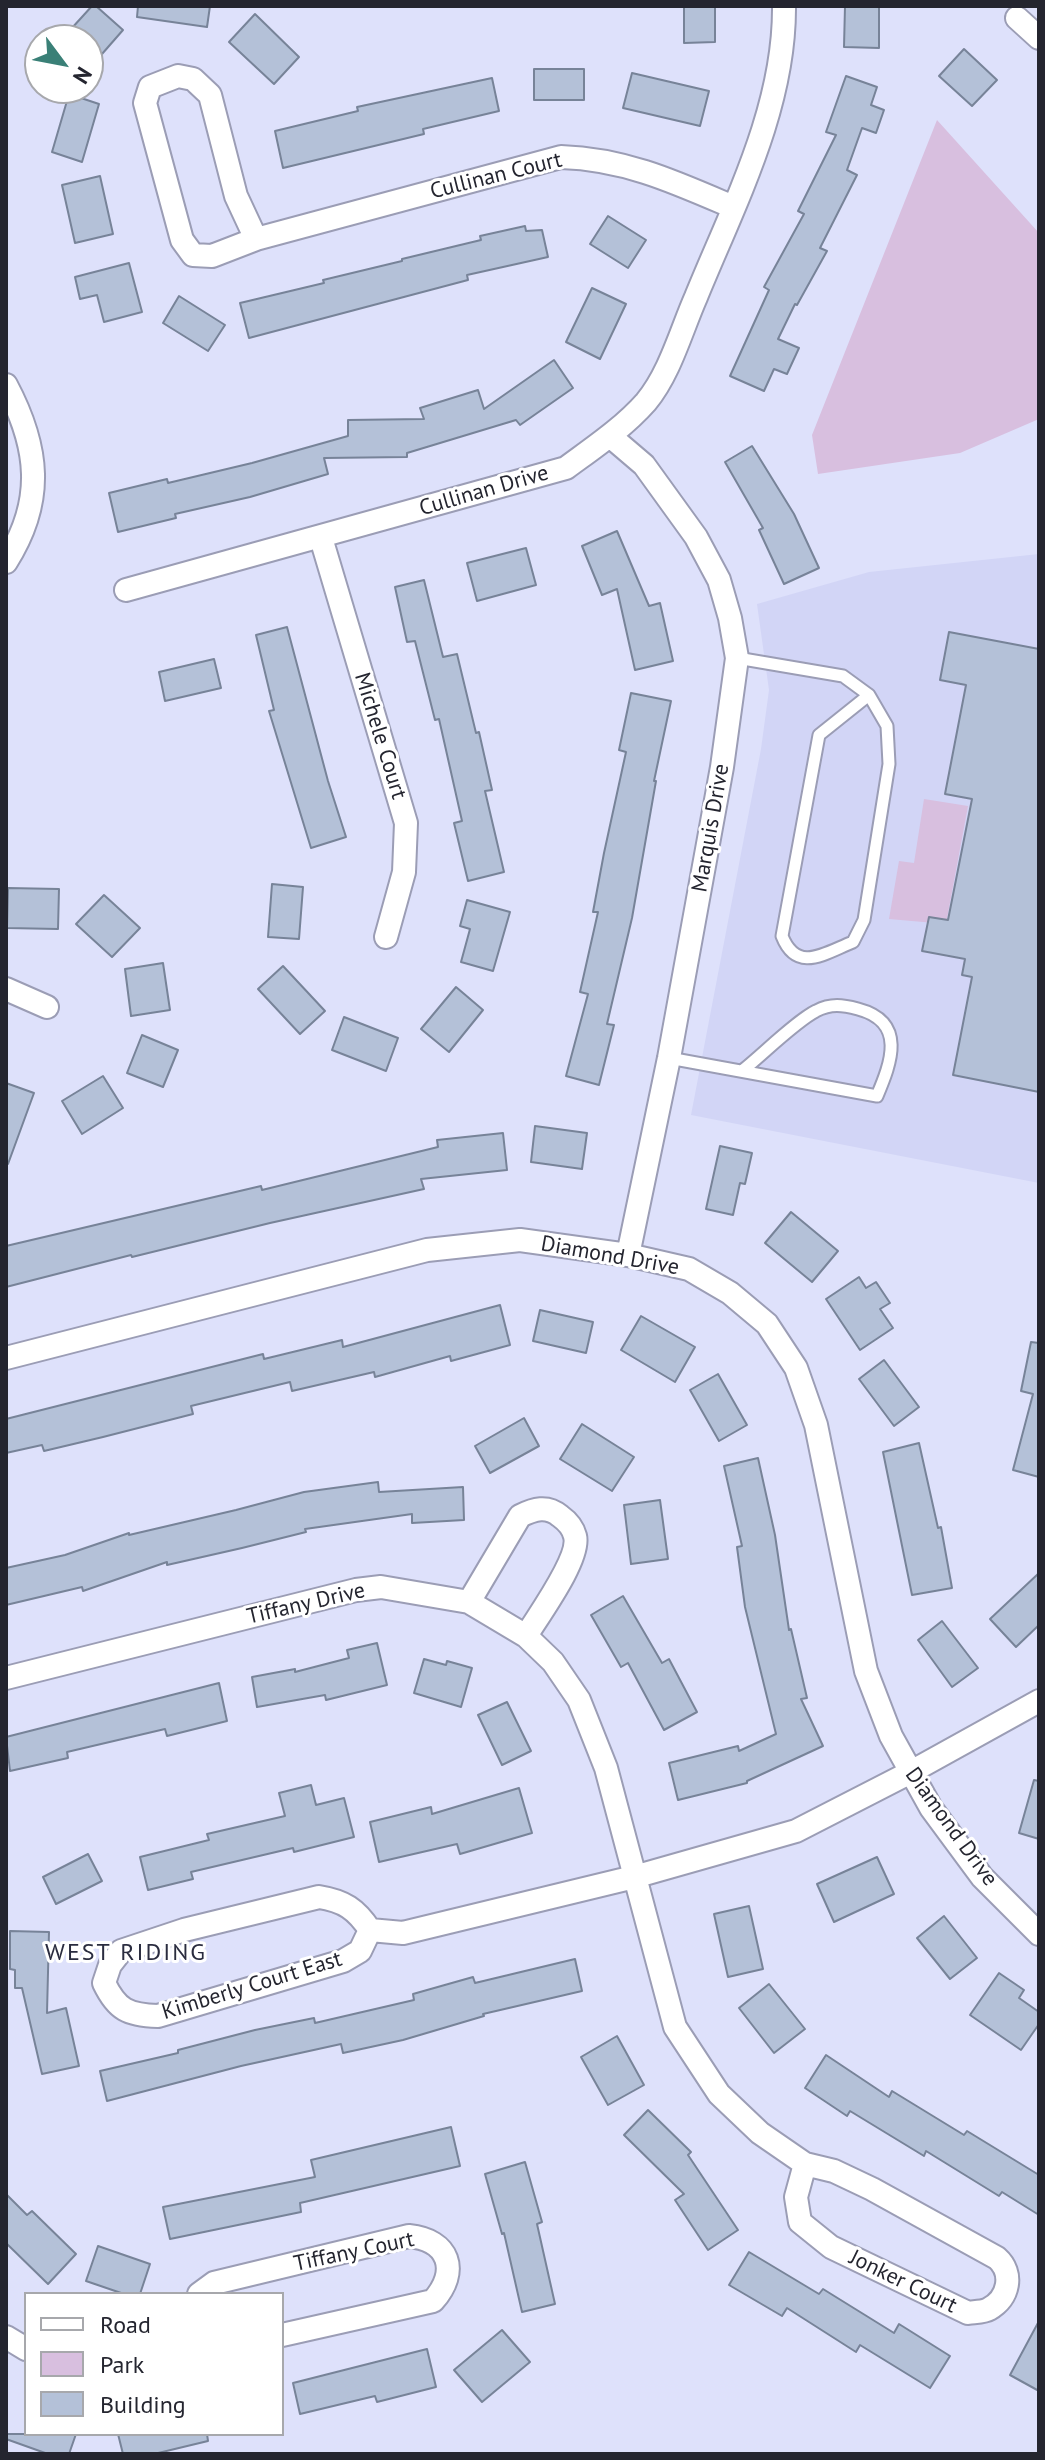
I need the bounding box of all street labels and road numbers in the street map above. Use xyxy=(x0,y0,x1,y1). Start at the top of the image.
street label: Cullinan Court xyxy=(427,147,565,205)
street label: Cullinan Drive xyxy=(416,460,552,522)
street label: Michele Court xyxy=(348,670,412,802)
street label: Marquis Drive xyxy=(687,762,735,894)
street label: Diamond Drive xyxy=(539,1231,681,1281)
street label: Tiffany Drive xyxy=(244,1578,368,1630)
street label: Diamond Drive xyxy=(899,1763,1003,1891)
street label: Kimberly Court East xyxy=(159,1946,345,2026)
street label: Tiffany Court xyxy=(291,2226,417,2278)
street label: Jonker Court xyxy=(845,2245,961,2319)

